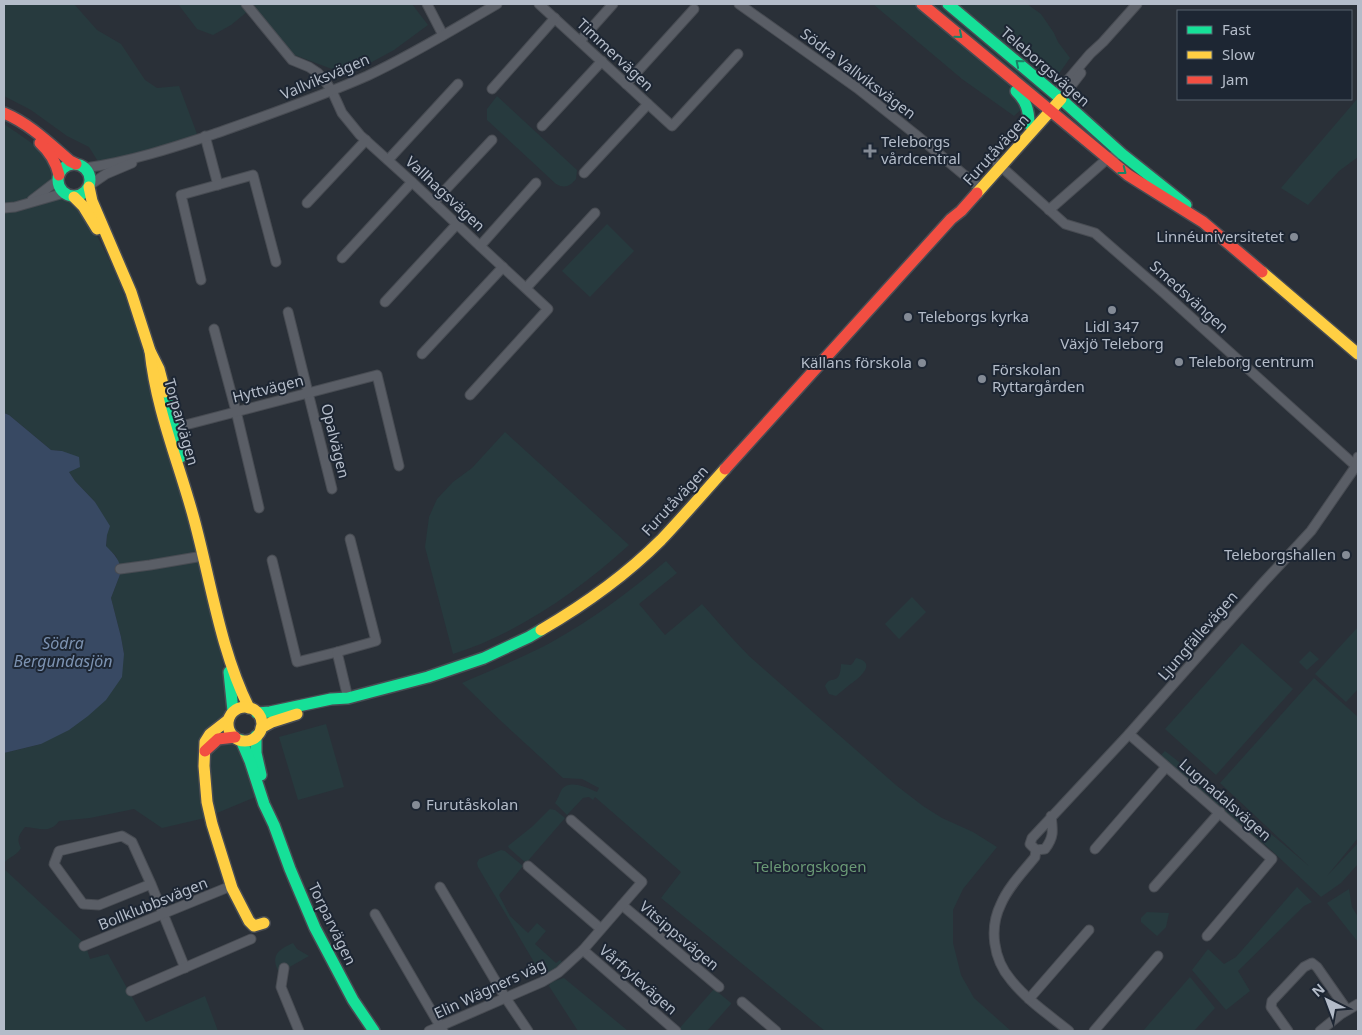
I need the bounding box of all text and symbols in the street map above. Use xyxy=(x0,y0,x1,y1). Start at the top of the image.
legend xyxy=(1177,10,1352,100)
street label: Timmervägen xyxy=(573,14,658,95)
text: Fast xyxy=(1222,19,1251,39)
street label: Teleborgsvägen xyxy=(997,22,1094,110)
street label: Södra Vallviksvägen xyxy=(797,23,920,123)
one-way arrow xyxy=(953,30,962,39)
text: Slow xyxy=(1222,44,1255,64)
street label: Vallviksvägen xyxy=(277,48,372,104)
one-way arrow xyxy=(1015,60,1024,69)
text: Jam xyxy=(1220,69,1249,89)
street label: Furutåvägen xyxy=(958,109,1033,189)
place label: Teleborgs vårdcentral xyxy=(881,131,961,168)
marker: Teleborgs vårdcentral xyxy=(863,144,877,158)
street label: Vallhagsvägen xyxy=(402,151,490,235)
one-way arrow xyxy=(1117,166,1126,174)
place label: Linnéuniversitetet xyxy=(1156,226,1285,246)
marker: Linnéuniversitetet xyxy=(1288,231,1300,243)
street label: Smedsvängen xyxy=(1146,256,1233,337)
marker: Lidl 347 Växjö Teleborg xyxy=(1106,304,1118,316)
place label: Teleborgs kyrka xyxy=(918,306,1029,326)
marker: Teleborgs kyrka xyxy=(902,311,914,323)
place label: Lidl 347 Växjö Teleborg xyxy=(1060,316,1164,353)
place label: Teleborg centrum xyxy=(1189,351,1314,371)
place label: Källans förskola xyxy=(801,352,912,372)
marker: Teleborg centrum xyxy=(1173,356,1185,368)
marker: Källans förskola xyxy=(916,357,928,369)
place label: Förskolan Ryttargården xyxy=(992,359,1085,396)
street label: Hyttvägen xyxy=(230,370,305,407)
marker: Förskolan Ryttargården xyxy=(976,373,988,385)
street label: Torparvägen xyxy=(160,376,204,467)
street label: Opalvägen xyxy=(317,401,355,480)
street label: Furutåvägen xyxy=(636,461,712,540)
place label: Teleborgshallen xyxy=(1224,544,1336,564)
marker: Teleborgshallen xyxy=(1340,549,1352,561)
street label: Ljungfällevägen xyxy=(1153,587,1242,684)
water label: Södra Bergundasjön xyxy=(13,632,113,672)
street label: Lugnadalsvägen xyxy=(1175,754,1276,845)
place label: Furutåskolan xyxy=(426,794,518,814)
marker: Furutåskolan xyxy=(410,799,422,811)
park label: Teleborgskogen xyxy=(754,856,866,876)
street label: Bollklubbsvägen xyxy=(95,872,210,934)
street label: Torparvägen xyxy=(304,879,361,968)
street label: Vitsippsvägen xyxy=(636,896,724,974)
street label: Vårfrylevägen xyxy=(595,940,682,1019)
street label: Elin Wägners väg xyxy=(431,954,549,1023)
north arrow xyxy=(1302,975,1352,1025)
text: N xyxy=(1307,979,1329,1001)

